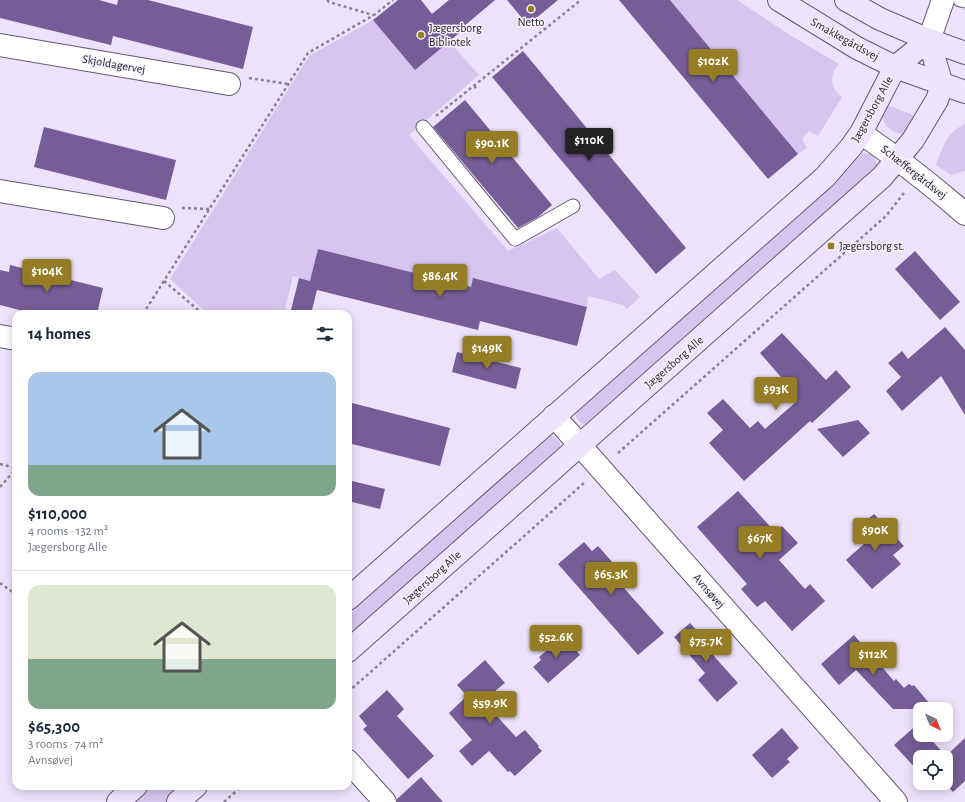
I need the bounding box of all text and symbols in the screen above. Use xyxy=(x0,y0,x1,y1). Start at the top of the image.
marker: Netto xyxy=(526,4,536,14)
street label: Smakkegårdsvej xyxy=(808,15,881,64)
place label: Netto xyxy=(518,16,545,28)
place label: Jægersborg Bibliotek xyxy=(429,22,482,48)
marker: Jægersborg Bibliotek xyxy=(416,30,426,40)
pin: $102K xyxy=(685,49,741,83)
street label: Skjoldagervej xyxy=(81,53,146,76)
text: $102K xyxy=(697,55,729,68)
street label: Jægersborg Alle xyxy=(849,74,895,144)
pin: $110K xyxy=(561,128,617,162)
pin: $90.1K xyxy=(459,131,525,165)
text: $110K xyxy=(574,134,604,147)
text: $90.1K xyxy=(475,137,509,150)
street label: Schæffergårdsvej xyxy=(878,143,949,202)
place label: Jægersborg st. xyxy=(839,240,904,252)
marker: Jægersborg st. xyxy=(826,241,836,251)
pin: $104K xyxy=(19,259,75,293)
pin: $86.4K xyxy=(407,264,473,298)
text: $104K xyxy=(31,265,63,278)
text: $86.4K xyxy=(422,270,458,283)
icon: filters xyxy=(314,323,336,345)
text: 14 homes xyxy=(28,325,91,342)
street label: Jægersborg Alle xyxy=(642,333,706,391)
pin: $149K xyxy=(459,336,515,370)
text: $149K xyxy=(472,342,502,355)
pin: $93K xyxy=(752,377,800,411)
text: $93K xyxy=(763,383,789,396)
icon: home xyxy=(146,398,218,470)
text: $110,000 xyxy=(28,505,87,522)
pin: $90K xyxy=(851,518,899,552)
text: $90K xyxy=(862,524,888,537)
text: 4 rooms · 132 m² xyxy=(28,525,109,538)
pin: $67K xyxy=(736,526,784,560)
text: $67K xyxy=(747,532,773,545)
text: Jægersborg Alle xyxy=(28,541,107,554)
street label: Jægersborg Alle xyxy=(401,548,463,606)
pin: $65.3K xyxy=(578,562,644,596)
text: $65.3K xyxy=(594,568,628,581)
street label: Avnsøvej xyxy=(690,571,727,611)
icon: home xyxy=(146,611,218,683)
pin: $52.6K xyxy=(523,625,589,659)
pin: $75.7K xyxy=(673,629,739,663)
text: $52.6K xyxy=(539,631,573,644)
text: $75.7K xyxy=(689,635,723,648)
pin: $112K xyxy=(845,642,901,676)
text: $112K xyxy=(859,648,887,661)
pin: $59.9K xyxy=(457,691,523,725)
text: $59.9K xyxy=(473,697,507,710)
north arrow xyxy=(913,702,953,742)
map controls xyxy=(913,702,953,790)
text: $65,300 xyxy=(28,718,80,735)
text: 3 rooms · 74 m² xyxy=(28,738,104,751)
button: locate xyxy=(913,750,953,790)
text: Avnsøvej xyxy=(28,754,73,767)

